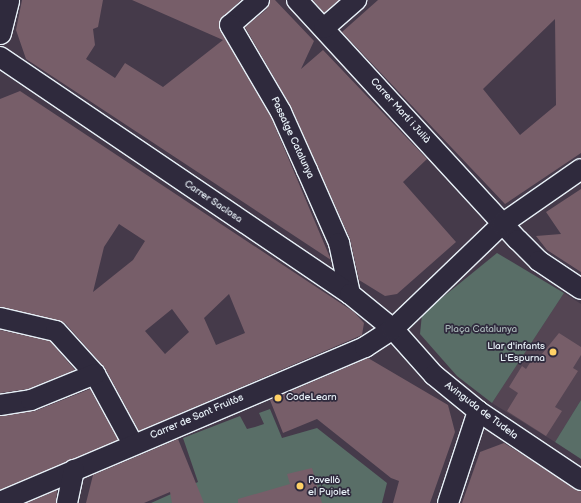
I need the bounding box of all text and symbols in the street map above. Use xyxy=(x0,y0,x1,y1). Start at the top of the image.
street label: Carrer Martí i Julià xyxy=(367,76,433,146)
street label: Passatge Catalunya xyxy=(268,95,316,181)
street label: Carrer Saclosa xyxy=(182,178,244,226)
park label: Plaça Catalunya xyxy=(445,324,517,336)
place label: Llar d'infants L'Espurna xyxy=(487,340,545,364)
marker: Llar d'infants L'Espurna xyxy=(548,347,558,357)
street label: Avinguda de Tudela xyxy=(442,380,520,442)
street label: Carrer de Sant Fruitós xyxy=(148,392,246,442)
place label: CodeLearn xyxy=(286,392,337,404)
marker: CodeLearn xyxy=(273,393,283,403)
place label: Pavelló el Pujolet xyxy=(308,474,350,498)
marker: Pavelló el Pujolet xyxy=(295,481,305,491)

